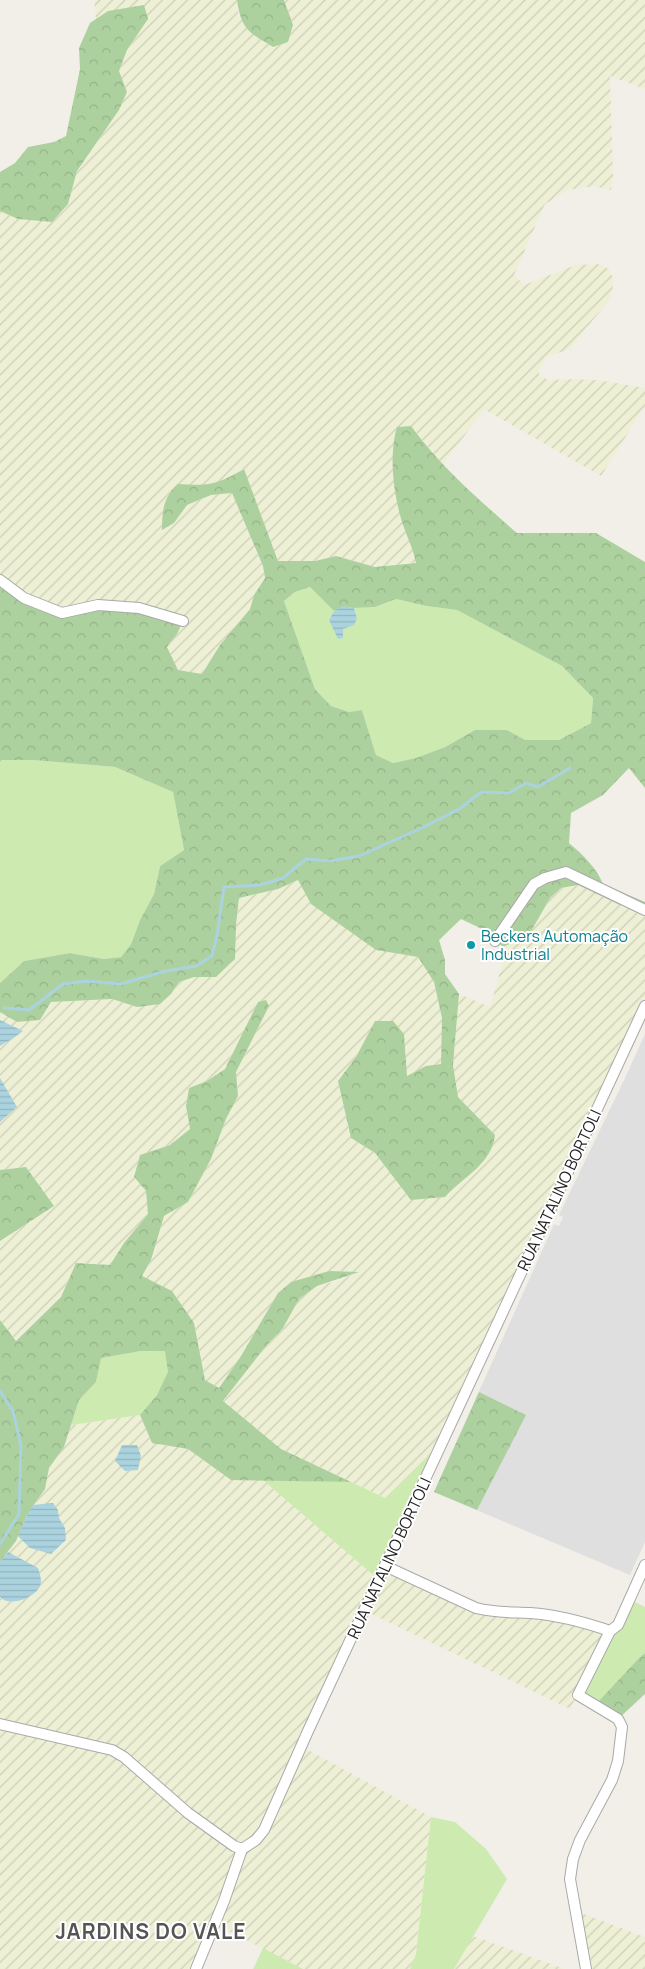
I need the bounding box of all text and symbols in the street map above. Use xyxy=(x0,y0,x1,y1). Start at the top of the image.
place label: Beckers Automação Industrial xyxy=(481,925,628,965)
marker: Beckers Automação Industrial xyxy=(465,939,477,951)
street label: RUA NATALINO BORTOLI xyxy=(512,1106,606,1274)
street label: RUA NATALINO BORTOLI xyxy=(342,1474,436,1642)
district label: JARDINS DO VALE xyxy=(56,1917,246,1945)

